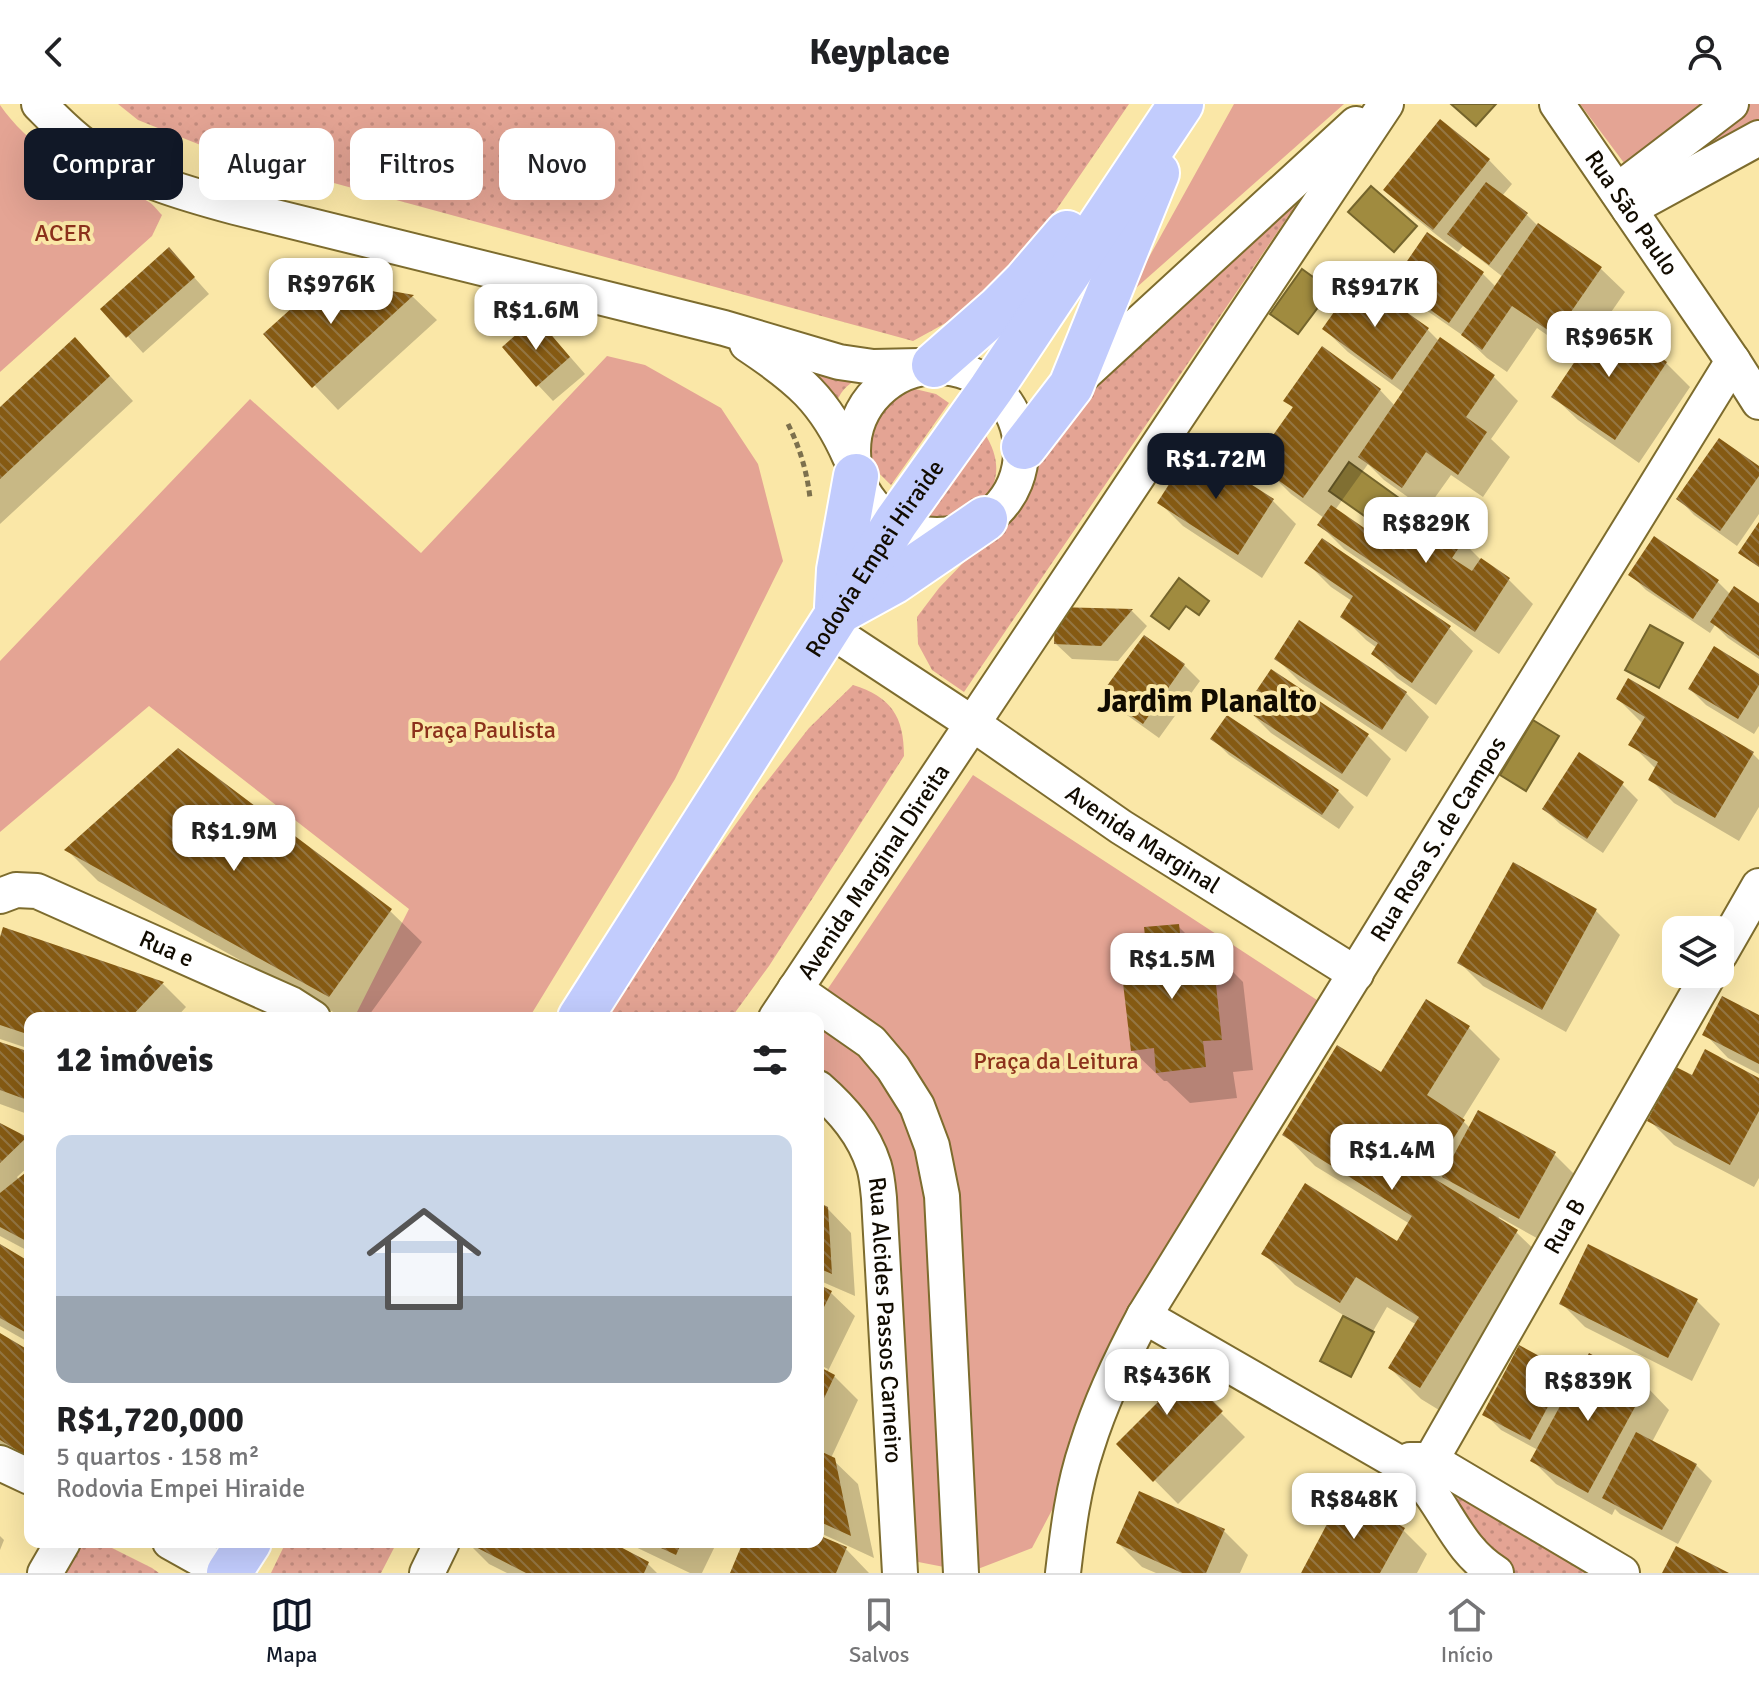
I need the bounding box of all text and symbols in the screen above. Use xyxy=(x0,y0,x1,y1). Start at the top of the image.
icon: back xyxy=(32,30,76,74)
text: Keyplace xyxy=(809,30,950,75)
icon: person xyxy=(1683,30,1727,74)
chip: Comprar xyxy=(24,128,183,200)
chip: Alugar xyxy=(199,128,334,200)
chip: Filtros xyxy=(350,128,483,200)
chip: Novo xyxy=(499,128,615,200)
street label: Rua São Paulo xyxy=(1578,144,1685,281)
park label: ACER xyxy=(35,218,91,248)
pin: R$976K xyxy=(266,258,396,326)
pin: R$917K xyxy=(1310,261,1440,329)
text: R$976K xyxy=(287,268,375,300)
text: R$917K xyxy=(1331,271,1419,303)
pin: R$1.6M xyxy=(471,284,601,352)
text: R$1.6M xyxy=(492,294,580,326)
pin: R$965K xyxy=(1544,311,1674,379)
text: R$965K xyxy=(1565,321,1653,353)
pin: R$1.72M xyxy=(1142,433,1290,501)
text: R$1.72M xyxy=(1165,443,1267,475)
street label: Rodovia Empei Hiraide xyxy=(799,454,951,663)
pin: R$829K xyxy=(1361,497,1491,565)
text: R$829K xyxy=(1382,507,1470,539)
district label: Jardim Planalto xyxy=(1097,682,1317,721)
park label: Praça Paulista xyxy=(410,715,556,745)
street label: Rua Rosa S. de Campos xyxy=(1364,731,1513,947)
street label: Avenida Marginal Direita xyxy=(791,758,956,985)
street label: Avenida Marginal xyxy=(1060,778,1226,900)
pin: R$1.9M xyxy=(169,805,299,873)
text: R$1.9M xyxy=(190,815,278,847)
map controls xyxy=(1662,916,1734,988)
button: layers xyxy=(1662,916,1734,988)
street label: Rua e xyxy=(135,923,199,974)
pin: R$1.5M xyxy=(1107,933,1237,1001)
text: R$1.5M xyxy=(1128,943,1216,975)
icon: filters xyxy=(748,1038,792,1082)
text: 12 imóveis xyxy=(56,1039,213,1081)
park label: Praça da Leitura xyxy=(973,1046,1139,1076)
pin: R$1.4M xyxy=(1327,1124,1457,1192)
text: R$1.4M xyxy=(1348,1134,1436,1166)
street label: Rua Alcides Passos Carneiro xyxy=(862,1175,909,1464)
icon: home xyxy=(352,1187,496,1331)
street label: Rua B xyxy=(1537,1193,1592,1259)
pin: R$436K xyxy=(1102,1349,1232,1417)
pin: R$839K xyxy=(1523,1355,1653,1423)
text: R$436K xyxy=(1123,1359,1211,1391)
text: R$839K xyxy=(1544,1365,1632,1397)
text: R$1,720,000 xyxy=(56,1399,244,1441)
text: 5 quartos · 158 m² xyxy=(56,1441,260,1473)
text: Rodovia Empei Hiraide xyxy=(56,1473,305,1505)
pin: R$848K xyxy=(1289,1473,1419,1541)
text: R$848K xyxy=(1310,1483,1398,1515)
tab: Mapa xyxy=(266,1593,317,1668)
tab: Salvos xyxy=(849,1593,909,1668)
tab: Início xyxy=(1441,1593,1493,1668)

